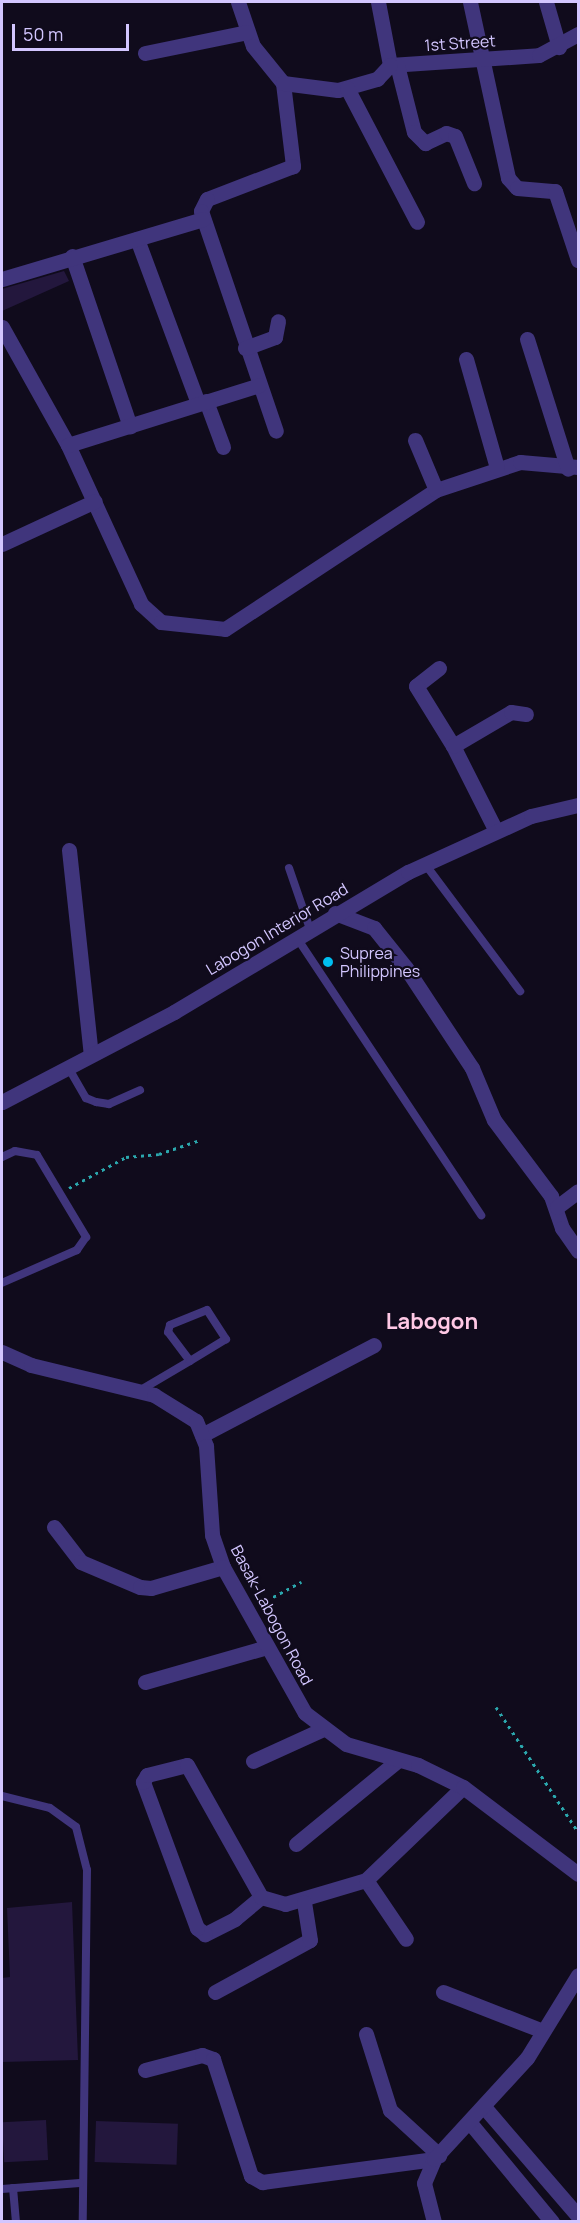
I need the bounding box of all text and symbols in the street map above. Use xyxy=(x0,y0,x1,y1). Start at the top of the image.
scale bar xyxy=(15,12,132,50)
text: 50 m xyxy=(23,22,63,46)
street label: 1st Street xyxy=(424,31,496,55)
street label: Labogon Interior Road xyxy=(203,879,351,979)
place label: Suprea Philippines xyxy=(340,943,420,981)
marker: Suprea Philippines xyxy=(321,955,335,969)
district label: Labogon xyxy=(386,1309,478,1335)
street label: Basak-Labogon Road xyxy=(227,1542,317,1688)

